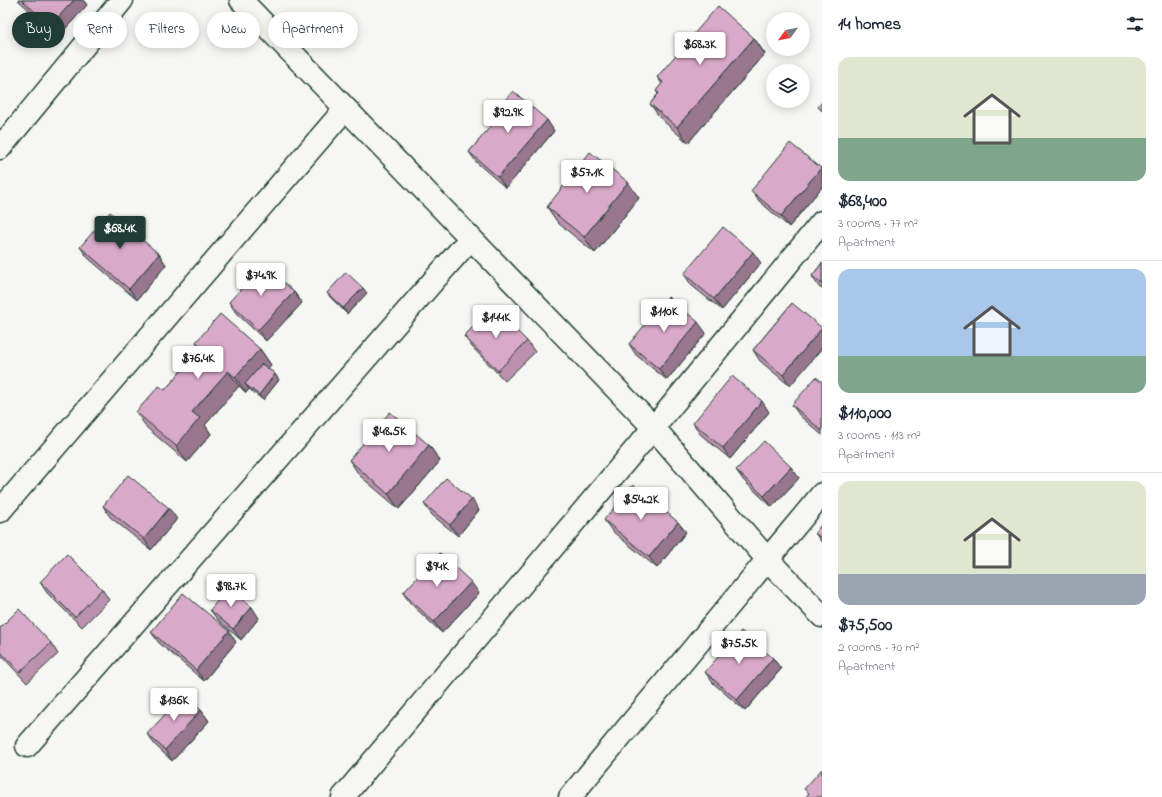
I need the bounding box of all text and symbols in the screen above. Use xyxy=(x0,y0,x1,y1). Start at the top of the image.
chip: Buy xyxy=(12,12,65,48)
chip: Rent xyxy=(73,12,127,48)
chip: Filters xyxy=(135,12,199,48)
chip: New xyxy=(207,12,260,48)
chip: Apartment xyxy=(268,12,358,48)
north arrow xyxy=(766,12,810,56)
map controls xyxy=(766,12,810,108)
text: 14 homes xyxy=(838,12,901,37)
icon: filters xyxy=(1124,13,1146,35)
pin: $68.3K xyxy=(667,32,733,66)
text: $68.3K xyxy=(684,35,716,54)
button: layers xyxy=(766,64,810,108)
icon: home xyxy=(956,83,1028,155)
pin: $92.9K xyxy=(475,100,541,134)
text: $92.9K xyxy=(492,103,524,122)
pin: $57.1K xyxy=(554,160,620,194)
text: $57.1K xyxy=(570,163,604,182)
text: $68,400 xyxy=(838,189,887,214)
text: 3 rooms · 77 m² xyxy=(838,214,918,233)
pin: $68.4K xyxy=(87,216,153,250)
text: $68.4K xyxy=(104,219,136,238)
text: Apartment xyxy=(838,233,895,252)
pin: $74.9K xyxy=(228,263,294,297)
text: $74.9K xyxy=(245,266,277,285)
icon: home xyxy=(956,295,1028,367)
pin: $110K xyxy=(636,299,692,333)
text: $110K xyxy=(650,302,678,321)
pin: $144K xyxy=(468,305,524,339)
text: $144K xyxy=(481,308,511,327)
pin: $76.4K xyxy=(165,346,231,380)
text: $76.4K xyxy=(181,349,215,368)
text: $110,000 xyxy=(838,401,891,426)
pin: $48.5K xyxy=(356,419,422,453)
text: $48.5K xyxy=(372,422,406,441)
text: 3 rooms · 113 m² xyxy=(838,426,921,445)
text: Apartment xyxy=(838,445,895,464)
pin: $54.2K xyxy=(608,487,674,521)
text: $54.2K xyxy=(623,490,659,509)
icon: home xyxy=(956,507,1028,579)
pin: $94K xyxy=(413,554,461,588)
text: $94K xyxy=(425,557,449,576)
pin: $98.7K xyxy=(198,574,264,608)
text: $98.7K xyxy=(216,577,246,596)
text: $75,500 xyxy=(838,613,892,638)
pin: $75.5K xyxy=(706,631,772,665)
text: $75.5K xyxy=(720,634,758,653)
text: 2 rooms · 70 m² xyxy=(838,638,919,657)
text: Apartment xyxy=(838,657,895,676)
pin: $136K xyxy=(146,688,202,722)
text: $136K xyxy=(159,691,189,710)

